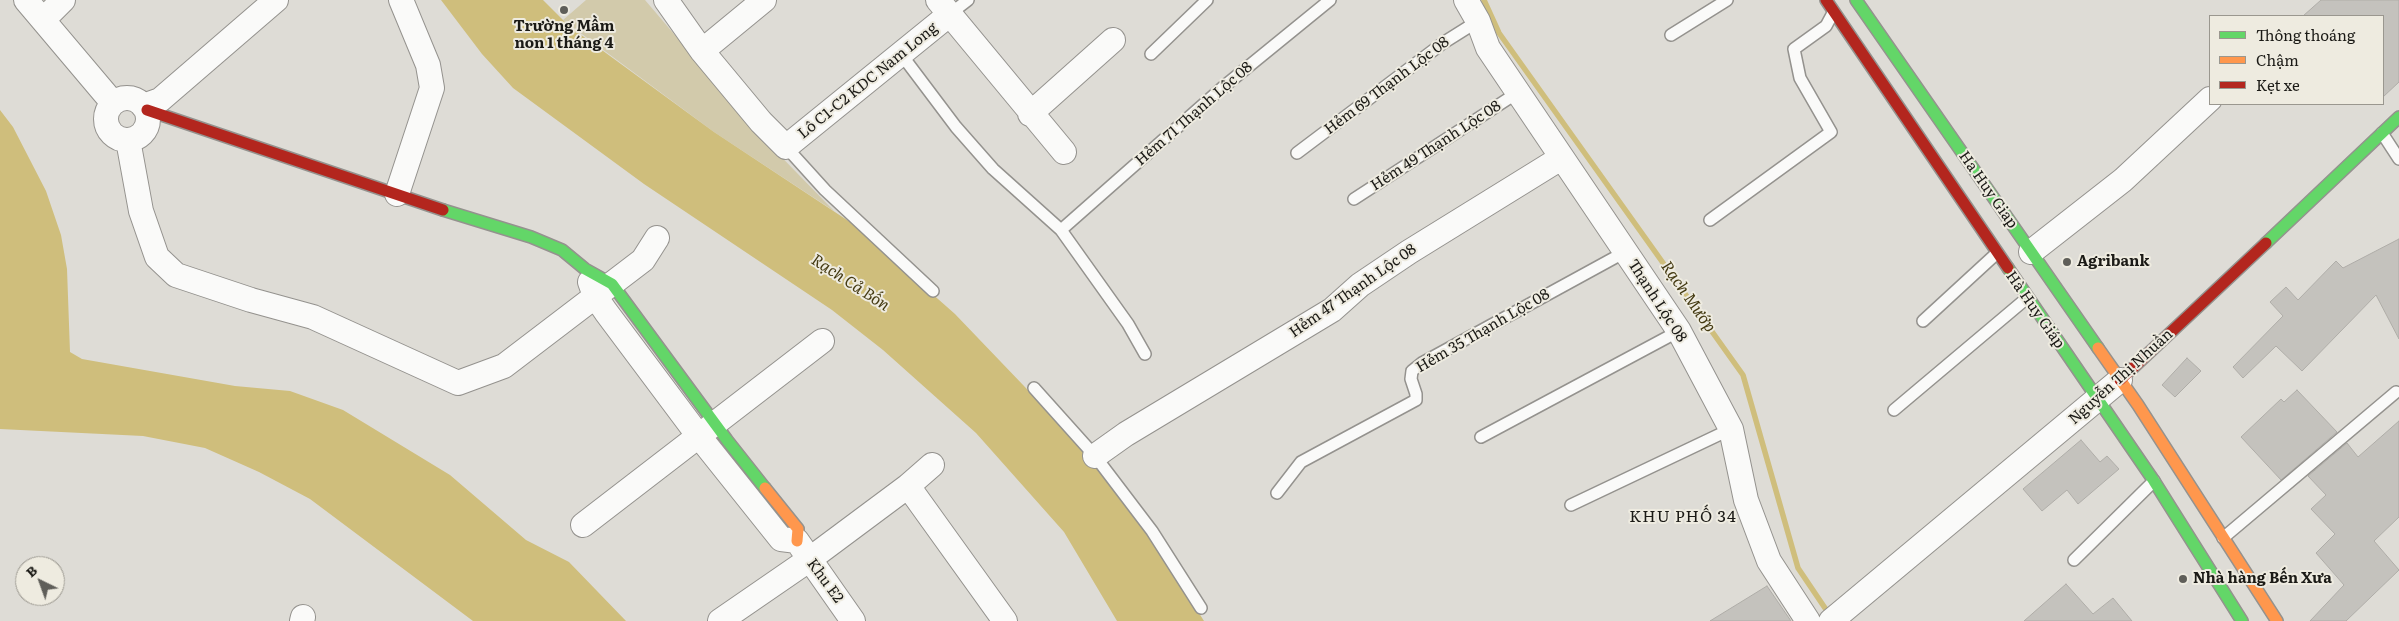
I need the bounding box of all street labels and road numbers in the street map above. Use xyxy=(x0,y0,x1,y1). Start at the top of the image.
street label: Lô C1-C2 KDC Nam Long xyxy=(795,19,941,143)
street label: Hẻm 69 Thạnh Lộc 08 xyxy=(1321,33,1453,139)
street label: Hẻm 71 Thạnh Lộc 08 xyxy=(1132,58,1256,170)
street label: Hẻm 49 Thạnh Lộc 08 xyxy=(1367,97,1505,195)
street label: Ha Huy Giap xyxy=(1955,148,2021,232)
street label: Hẻm 47 Thạnh Lộc 08 xyxy=(1286,240,1420,342)
street label: Thạnh Lộc 08 xyxy=(1624,256,1690,346)
street label: Hà Huy Giáp xyxy=(2002,268,2068,352)
street label: Hẻm 35 Thạnh Lộc 08 xyxy=(1413,285,1553,377)
street label: Nguyễn Thị Nhuần xyxy=(2065,326,2177,428)
street label: Khu E2 xyxy=(803,555,847,607)

